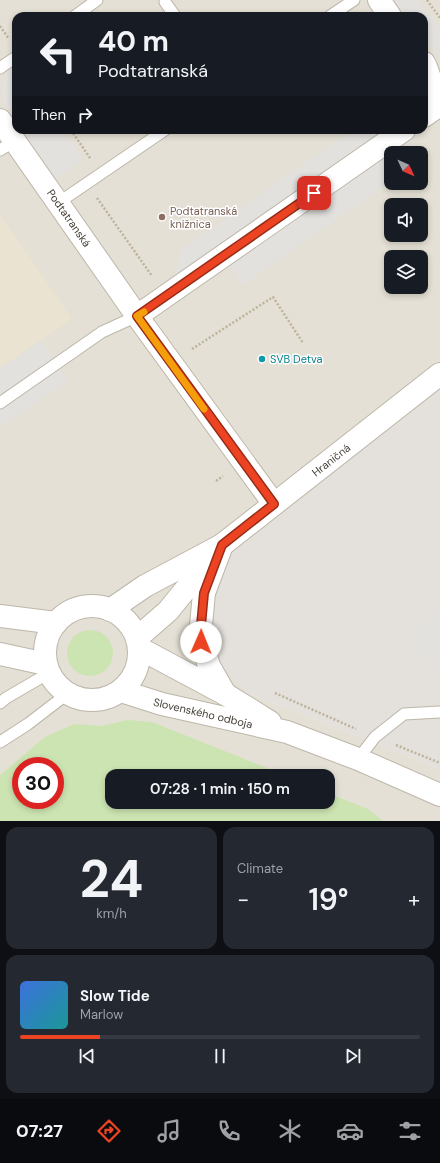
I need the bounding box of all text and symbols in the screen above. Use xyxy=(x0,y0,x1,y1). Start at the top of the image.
text: 40 m xyxy=(98,23,169,60)
icon: left xyxy=(32,28,84,80)
text: Podtatranská xyxy=(98,59,208,83)
icon: right xyxy=(74,104,96,126)
text: Then xyxy=(32,105,66,125)
north arrow xyxy=(384,146,428,190)
map controls xyxy=(384,146,428,294)
pin xyxy=(297,176,331,210)
icon: arrive xyxy=(303,182,325,204)
street label: Podtatranská xyxy=(44,186,94,250)
button: sound xyxy=(384,198,428,242)
place label: Podtatranská knižnica xyxy=(170,204,237,231)
marker: Podtatranská knižnica xyxy=(157,212,167,222)
button: layers xyxy=(384,250,428,294)
place label: SVB Detva xyxy=(270,352,323,366)
marker: SVB Detva xyxy=(257,354,267,364)
street label: Hraničná xyxy=(309,441,353,479)
position arrow xyxy=(180,621,222,663)
street label: Slovenského odboja xyxy=(152,695,254,731)
speed limit sign: 30 xyxy=(12,757,64,809)
text: 07:28 · 1 min · 150 m xyxy=(150,779,290,799)
text: 24 xyxy=(80,845,143,913)
text: Climate xyxy=(237,860,283,877)
text: 19° xyxy=(308,880,349,919)
text: − xyxy=(237,885,249,914)
text: + xyxy=(408,885,420,914)
text: km/h xyxy=(96,905,127,922)
text: Slow Tide xyxy=(80,986,150,1006)
text: Marlow xyxy=(80,1006,123,1023)
icon: previous xyxy=(76,1045,98,1067)
icon: pause xyxy=(209,1045,231,1067)
icon: next xyxy=(342,1045,364,1067)
icon: directions xyxy=(95,1117,123,1145)
icon: music xyxy=(155,1117,183,1145)
icon: phone xyxy=(215,1117,243,1145)
icon: climate xyxy=(276,1117,304,1145)
icon: car xyxy=(336,1117,364,1145)
icon: filters xyxy=(396,1117,424,1145)
text: 07:27 xyxy=(16,1119,63,1143)

